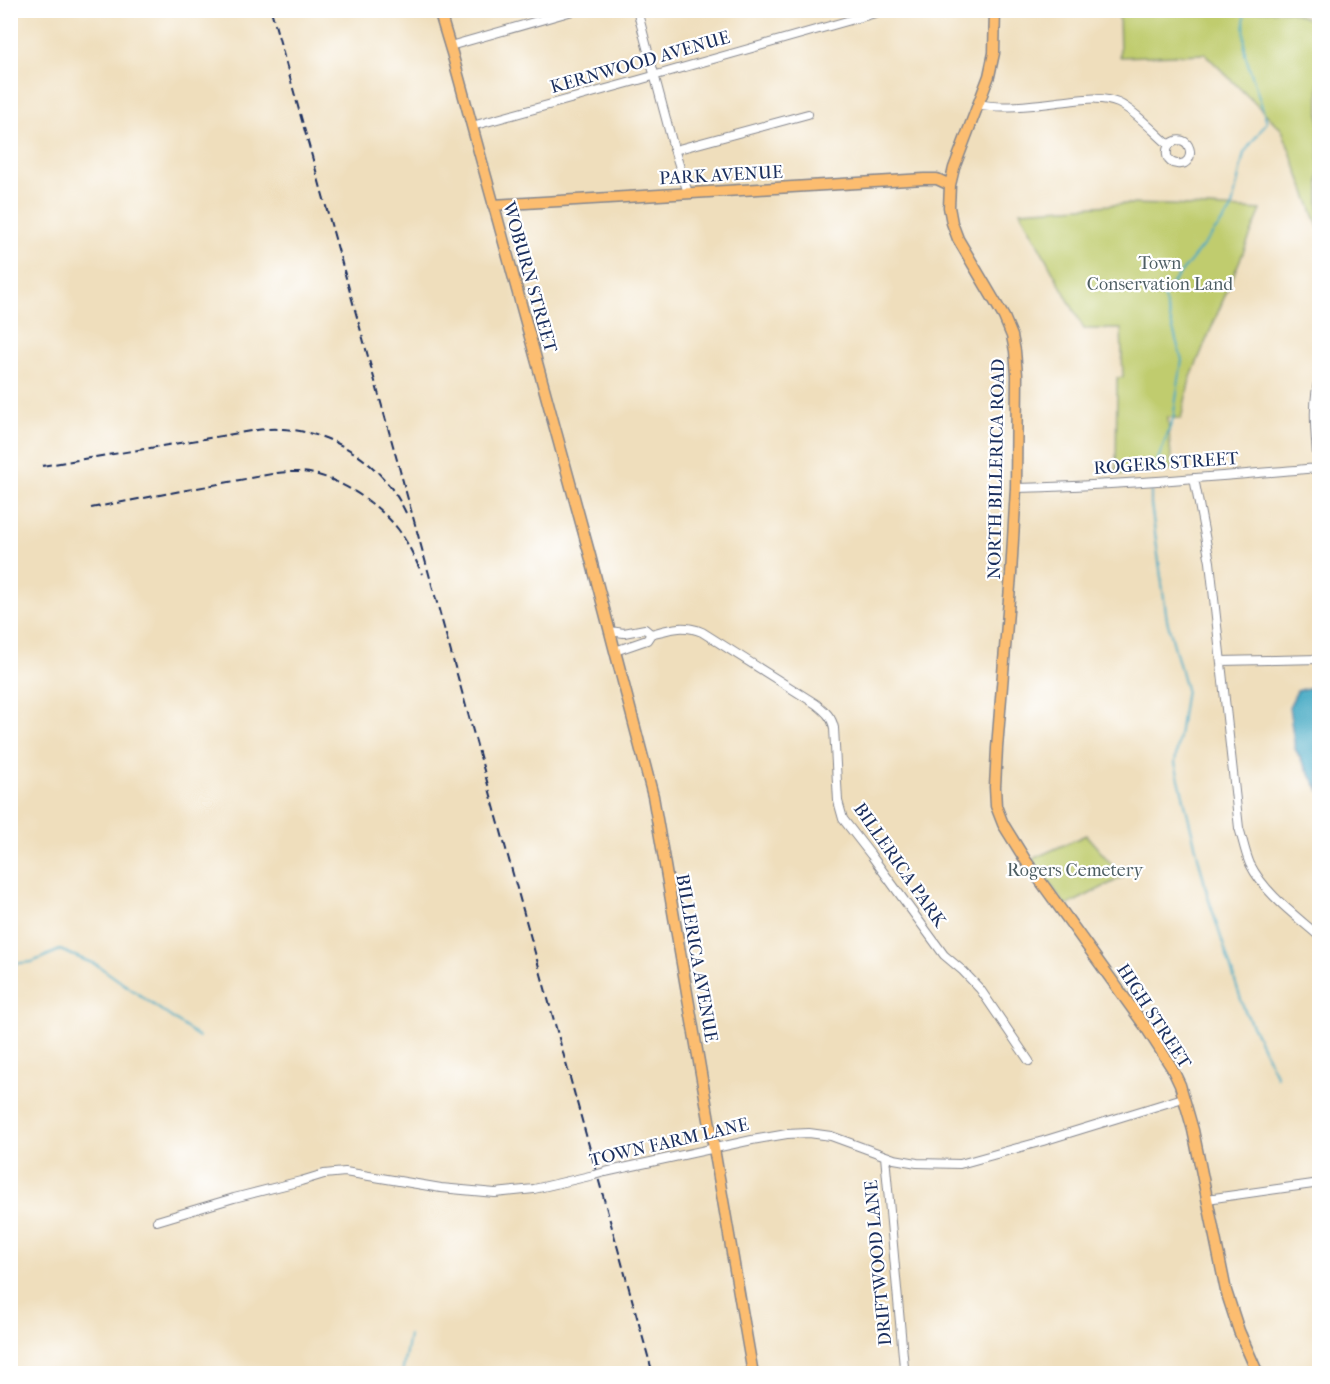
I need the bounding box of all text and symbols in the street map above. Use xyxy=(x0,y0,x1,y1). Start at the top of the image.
street label: KERNWOOD AVENUE xyxy=(548,27,732,98)
street label: PARK AVENUE xyxy=(659,162,783,189)
street label: WOBURN STREET xyxy=(498,198,561,356)
park label: Town Conservation Land xyxy=(1087,253,1233,295)
street label: NORTH BILLERICA ROAD xyxy=(984,358,1009,580)
street label: ROGERS STREET xyxy=(1093,448,1240,479)
street label: BILLERICA PARK xyxy=(849,799,951,932)
park label: Rogers Cemetery xyxy=(1007,860,1144,881)
street label: BILLERICA AVENUE xyxy=(671,872,722,1044)
street label: HIGH STREET xyxy=(1112,960,1196,1073)
street label: TOWN FARM LANE xyxy=(587,1114,751,1171)
street label: DRIFTWOOD LANE xyxy=(861,1179,896,1347)

